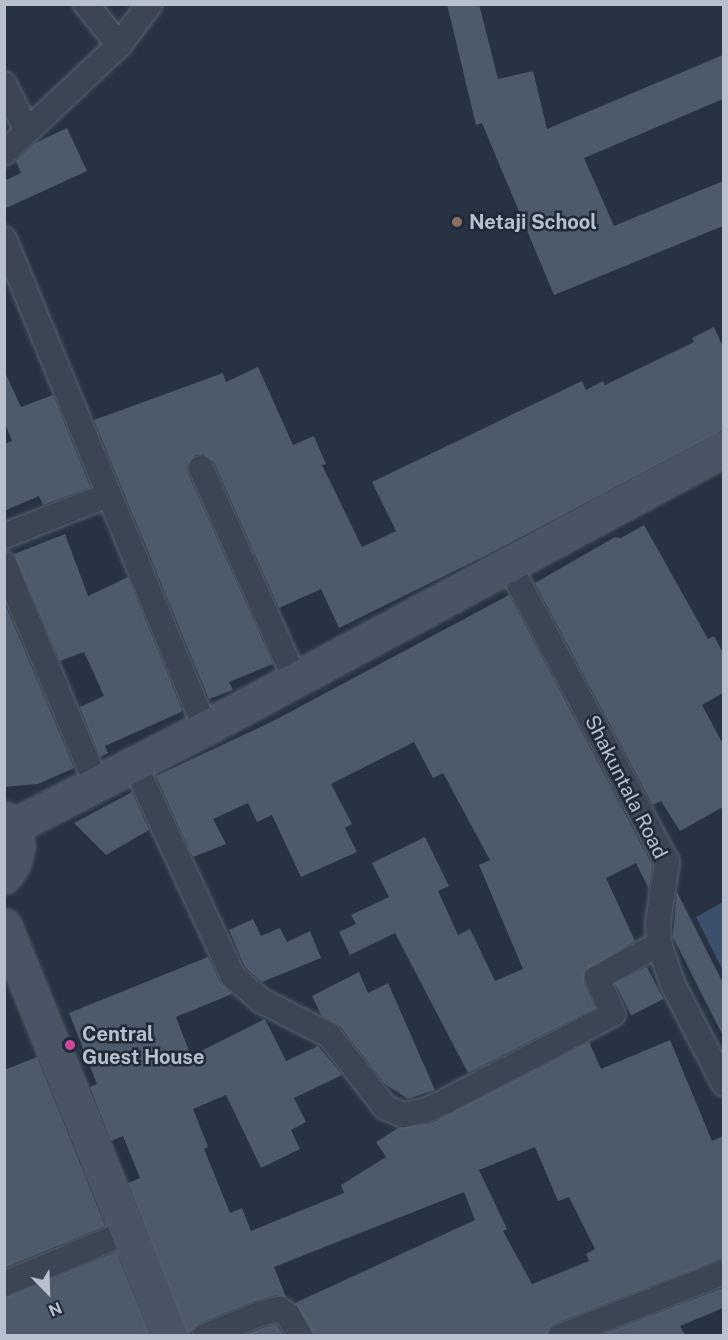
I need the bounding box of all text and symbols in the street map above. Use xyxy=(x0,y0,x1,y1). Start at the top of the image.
place label: Netaji School xyxy=(469,210,597,234)
marker: Netaji School xyxy=(450,215,464,229)
street label: Shakuntala Road xyxy=(579,711,673,863)
place label: Central Guest House xyxy=(82,1022,204,1069)
marker: Central Guest House xyxy=(63,1038,77,1052)
north arrow xyxy=(18,1262,78,1322)
text: N xyxy=(46,1298,65,1320)

